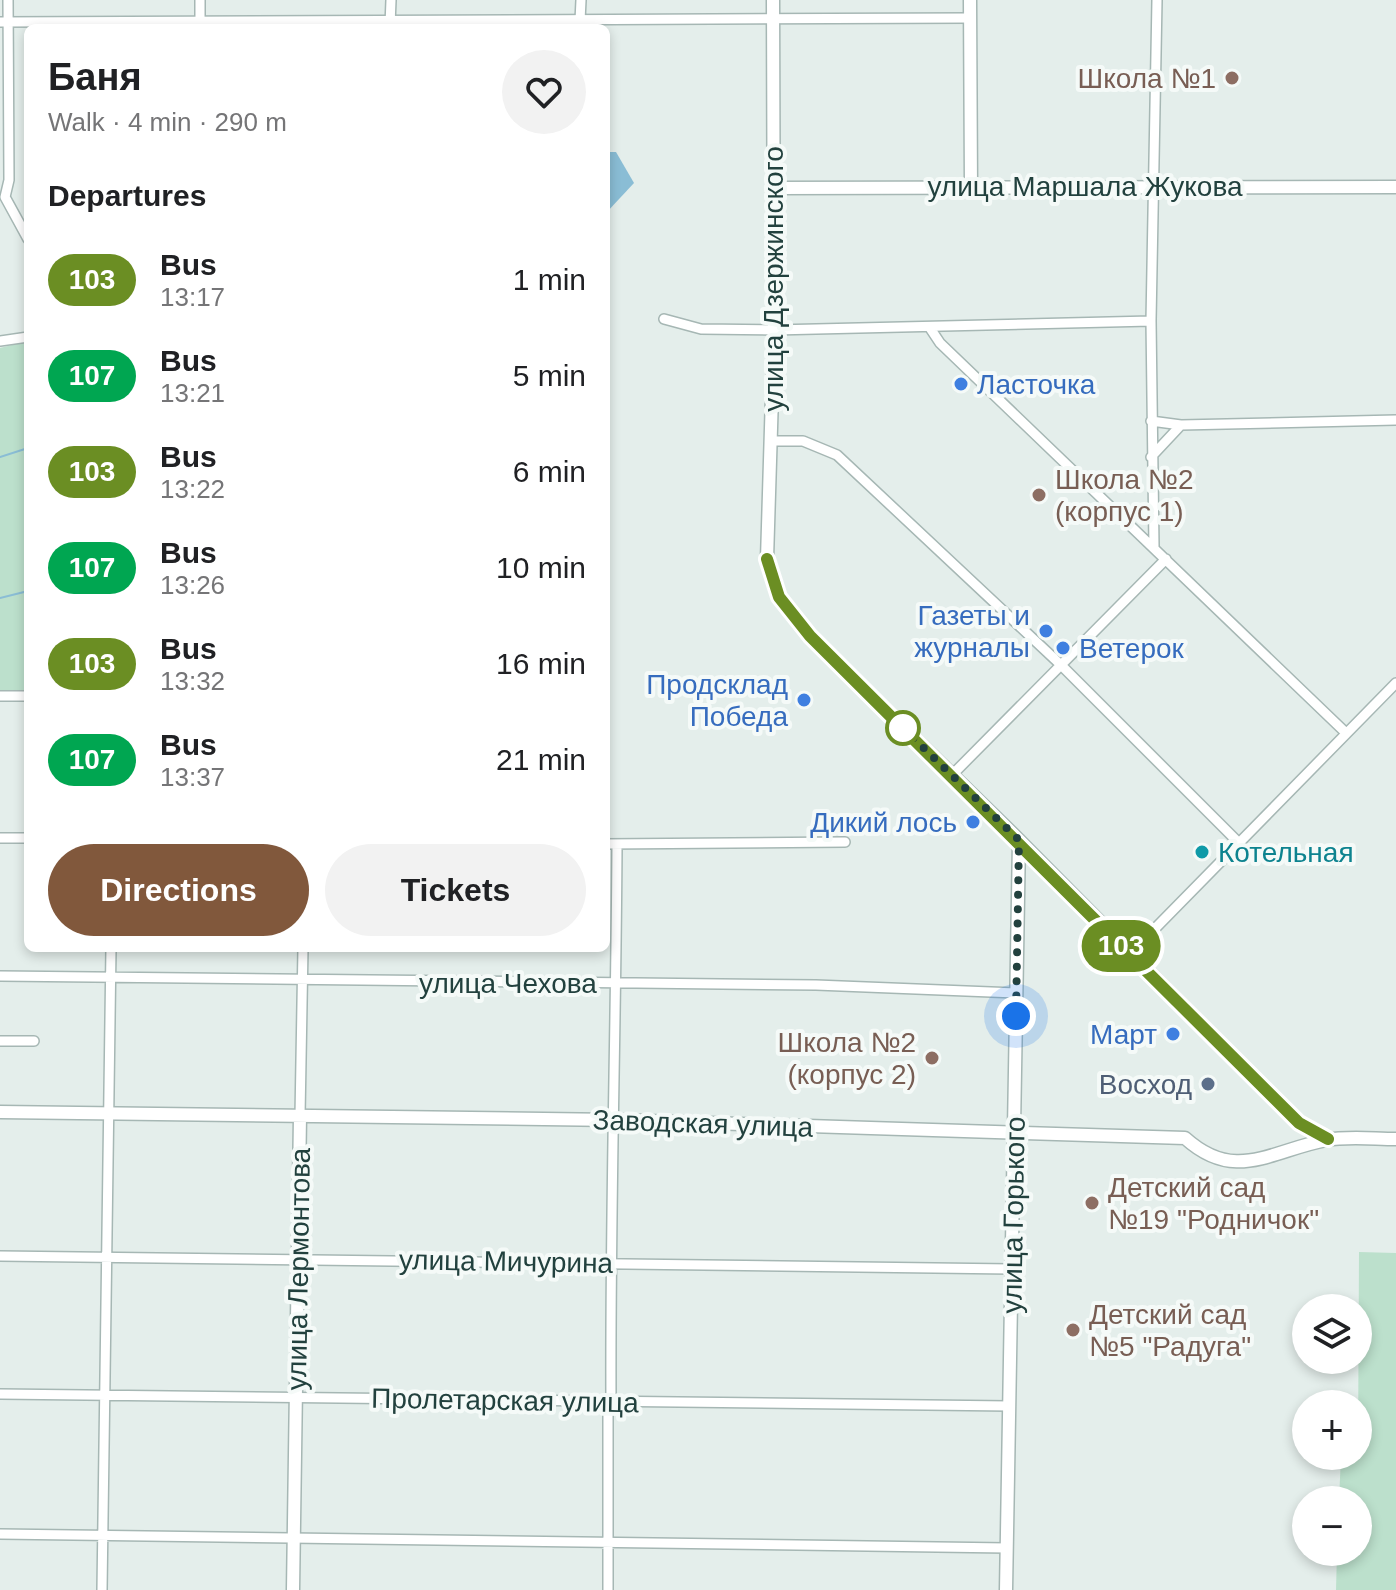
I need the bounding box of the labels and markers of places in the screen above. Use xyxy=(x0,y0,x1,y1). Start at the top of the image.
place label: Школа №1 xyxy=(1078,63,1216,94)
marker: Школа №1 xyxy=(1223,69,1241,87)
place label: Ласточка xyxy=(977,369,1096,400)
marker: Ласточка xyxy=(952,375,970,393)
place label: Школа №2 (корпус 1) xyxy=(1055,464,1193,527)
marker: Школа №2 (корпус 1) xyxy=(1030,486,1048,504)
place label: Газеты и журналы xyxy=(914,600,1030,663)
marker: Газеты и журналы xyxy=(1037,622,1055,640)
place label: Ветерок xyxy=(1079,633,1185,664)
marker: Ветерок xyxy=(1054,639,1072,657)
place label: Продсклад Победа xyxy=(646,669,788,732)
marker: Продсклад Победа xyxy=(795,691,813,709)
unlabelled marker xyxy=(886,711,920,745)
place label: Дикий лось xyxy=(810,807,957,838)
marker: Дикий лось xyxy=(964,813,982,831)
place label: Котельная xyxy=(1218,837,1354,868)
marker: Котельная xyxy=(1193,843,1211,861)
place label: Март xyxy=(1090,1019,1157,1050)
marker: Март xyxy=(1164,1025,1182,1043)
place label: Школа №2 (корпус 2) xyxy=(778,1027,916,1090)
marker: Школа №2 (корпус 2) xyxy=(923,1049,941,1067)
place label: Восход xyxy=(1099,1069,1192,1100)
marker: Восход xyxy=(1199,1075,1217,1093)
place label: Детский сад №19 "Родничок" xyxy=(1108,1172,1319,1235)
marker: Детский сад №19 "Родничок" xyxy=(1083,1194,1101,1212)
place label: Детский сад №5 "Радуга" xyxy=(1089,1299,1251,1362)
marker: Детский сад №5 "Радуга" xyxy=(1064,1321,1082,1339)

